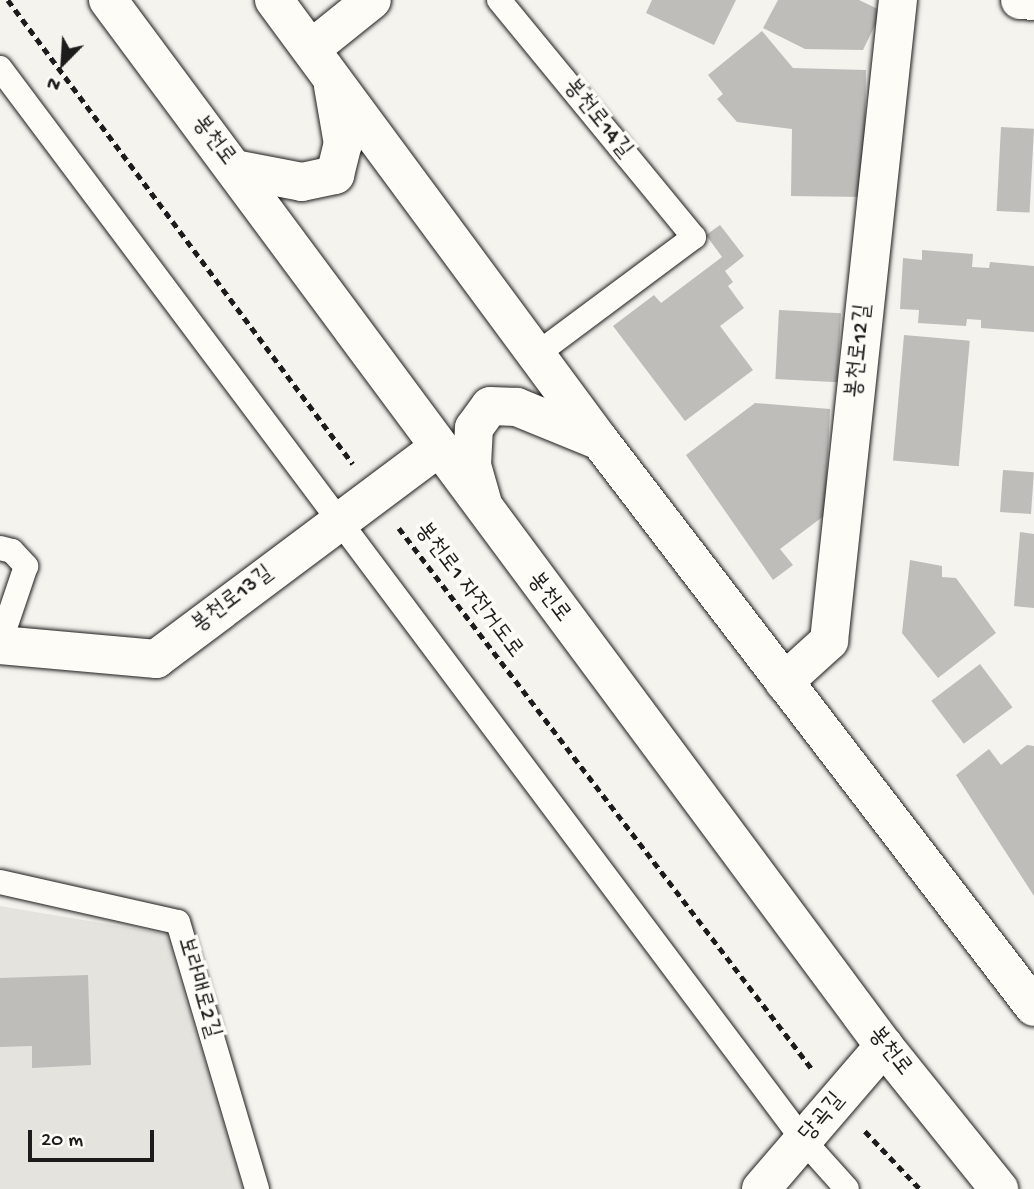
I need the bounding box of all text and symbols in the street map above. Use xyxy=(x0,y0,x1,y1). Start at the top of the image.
north arrow xyxy=(28,28,98,98)
text: N xyxy=(44,70,65,96)
street label: 봉천로14길 xyxy=(557,74,637,164)
street label: 봉천로 xyxy=(185,111,241,171)
street label: 봉천로12길 xyxy=(841,303,879,399)
street label: 봉천로1 자전거도로 xyxy=(408,518,528,664)
street label: 봉천로13길 xyxy=(187,560,279,640)
street label: 봉천로 xyxy=(520,568,576,628)
street label: 보라매로2길 xyxy=(170,934,226,1042)
street label: 봉천로 xyxy=(861,1022,917,1082)
street label: 당곡길 xyxy=(795,1088,851,1148)
scale bar xyxy=(32,1116,158,1160)
text: 20 m xyxy=(41,1129,83,1154)

